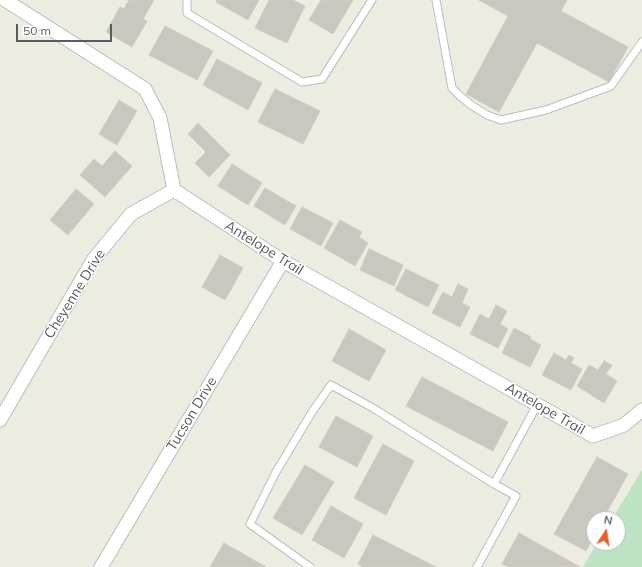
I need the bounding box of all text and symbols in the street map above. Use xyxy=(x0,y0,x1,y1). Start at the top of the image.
scale bar xyxy=(18,16,114,42)
text: 50 m xyxy=(23,23,51,38)
street label: Antelope Trail xyxy=(222,217,306,279)
street label: Cheyenne Drive xyxy=(41,246,109,342)
street label: Tucson Drive xyxy=(163,374,221,454)
street label: Antelope Trail xyxy=(502,379,588,439)
north arrow xyxy=(586,511,626,551)
text: N xyxy=(603,513,614,528)

